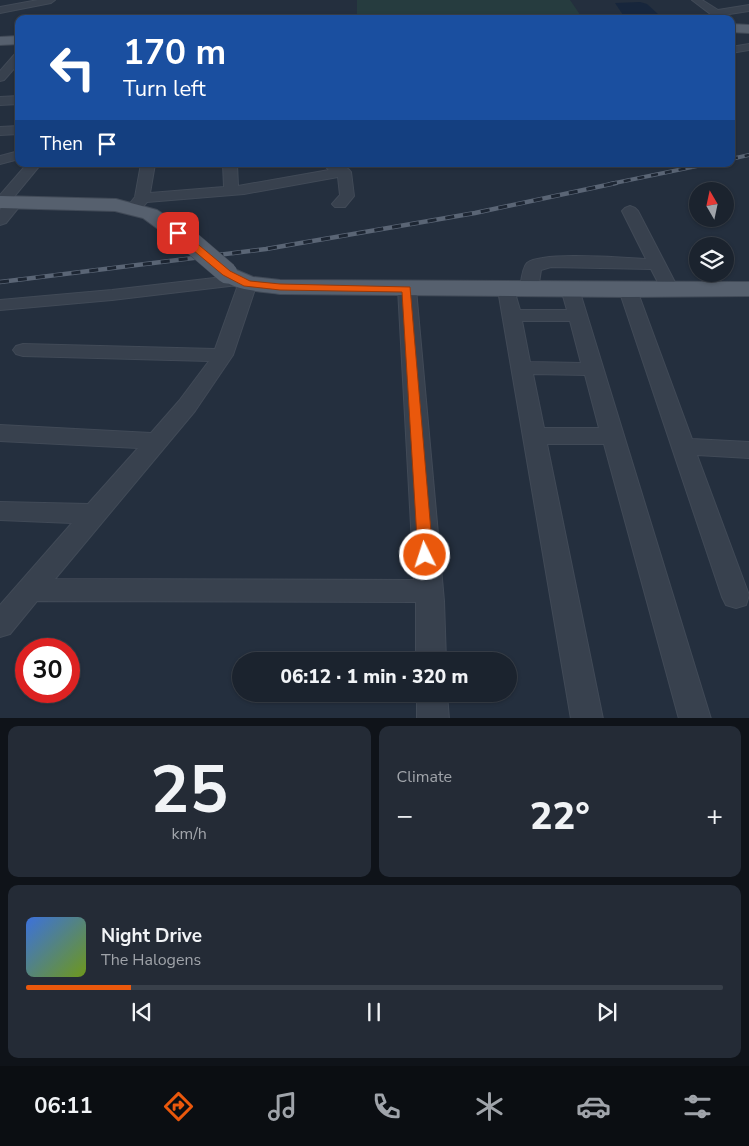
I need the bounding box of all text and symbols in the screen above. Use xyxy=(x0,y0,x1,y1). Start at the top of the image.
text: 170 m xyxy=(123,29,226,76)
icon: left xyxy=(40,35,105,100)
text: Turn left xyxy=(123,74,206,104)
icon: arrive xyxy=(93,130,121,158)
text: Then xyxy=(40,131,83,157)
north arrow xyxy=(689,182,734,228)
map controls xyxy=(689,182,734,282)
pin xyxy=(157,212,199,254)
icon: arrive xyxy=(164,219,192,247)
button: layers xyxy=(689,237,734,282)
position arrow xyxy=(398,528,450,580)
speed limit sign: 30 xyxy=(15,638,80,703)
text: 06:12 · 1 min · 320 m xyxy=(281,664,468,690)
text: 25 xyxy=(150,746,228,835)
text: Climate xyxy=(397,766,452,788)
text: 22° xyxy=(530,791,590,842)
text: − xyxy=(397,797,413,835)
text: + xyxy=(706,797,723,835)
text: km/h xyxy=(172,823,207,845)
text: Night Drive xyxy=(101,923,202,949)
text: The Halogens xyxy=(101,949,201,971)
icon: previous xyxy=(128,998,156,1026)
icon: pause xyxy=(360,998,388,1026)
icon: next xyxy=(593,998,621,1026)
icon: directions xyxy=(161,1089,196,1124)
icon: music xyxy=(265,1089,300,1124)
icon: phone xyxy=(369,1089,404,1124)
icon: climate xyxy=(472,1089,507,1124)
icon: car xyxy=(576,1089,611,1124)
icon: filters xyxy=(680,1089,715,1124)
text: 06:11 xyxy=(34,1091,93,1121)

